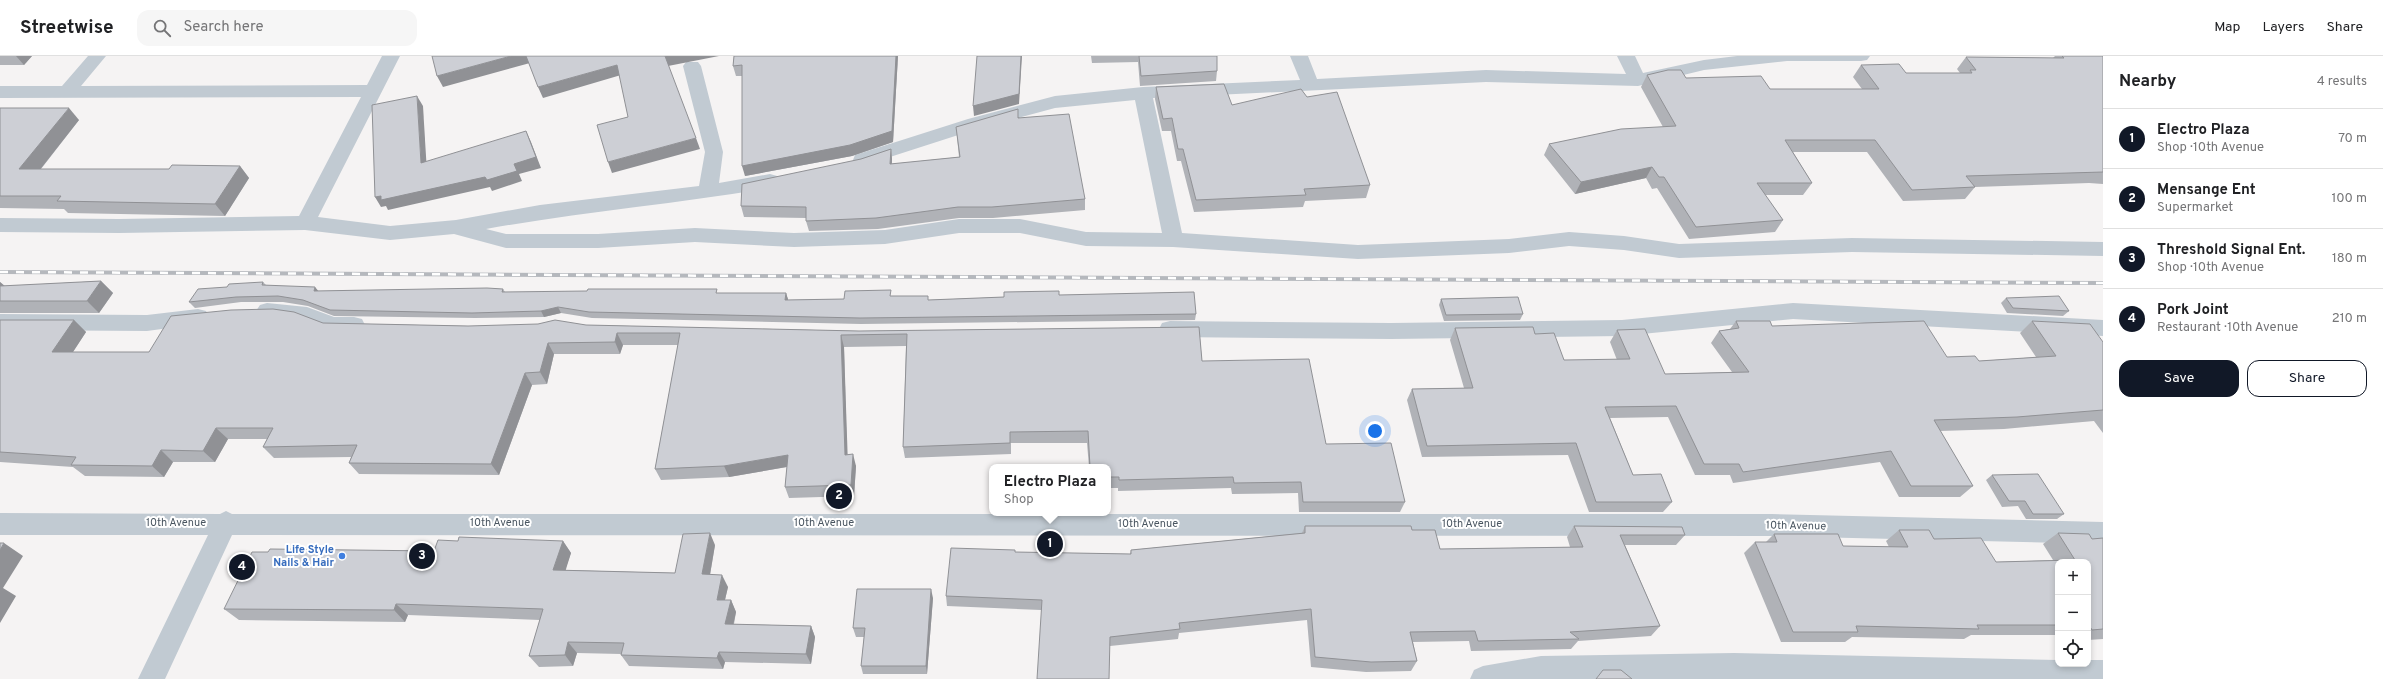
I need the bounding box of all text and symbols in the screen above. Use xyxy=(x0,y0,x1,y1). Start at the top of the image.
search box xyxy=(137,10,417,46)
text: Streetwise xyxy=(20,16,113,40)
icon: search xyxy=(151,17,173,39)
text: Search here xyxy=(183,18,264,37)
text: Map xyxy=(2214,19,2240,36)
text: Layers xyxy=(2262,19,2304,36)
text: Share xyxy=(2326,19,2363,36)
text: Nearby xyxy=(2119,71,2176,93)
text: 4 results xyxy=(2317,74,2367,90)
text: Electro Plaza xyxy=(2157,121,2250,140)
text: 1 xyxy=(2129,131,2135,147)
text: 70 m xyxy=(2338,131,2367,147)
text: Shop · 10th Avenue xyxy=(2157,140,2264,156)
text: Mensange Ent xyxy=(2157,181,2256,200)
text: 2 xyxy=(2128,191,2136,207)
text: 100 m xyxy=(2331,191,2367,207)
text: Supermarket xyxy=(2157,200,2233,216)
text: Threshold Signal Ent. xyxy=(2157,241,2305,260)
text: 3 xyxy=(2128,251,2136,267)
text: 180 m xyxy=(2332,251,2367,267)
text: Shop · 10th Avenue xyxy=(2157,260,2264,276)
text: Pork Joint xyxy=(2157,301,2229,320)
text: 4 xyxy=(2128,311,2136,327)
text: 210 m xyxy=(2332,311,2367,327)
text: Restaurant · 10th Avenue xyxy=(2157,320,2298,336)
button: Save xyxy=(2119,360,2239,397)
button: Share xyxy=(2247,360,2367,397)
your location xyxy=(1365,421,1385,441)
popup xyxy=(989,464,1111,516)
text: Electro Plaza xyxy=(1004,473,1096,492)
pin: 2 xyxy=(826,481,852,511)
text: Shop xyxy=(1004,492,1034,508)
street label: 10th Avenue xyxy=(146,516,206,530)
street label: 10th Avenue xyxy=(470,516,530,530)
street label: 10th Avenue xyxy=(794,516,854,530)
street label: 10th Avenue xyxy=(1118,517,1178,531)
street label: 10th Avenue xyxy=(1442,517,1502,531)
street label: 10th Avenue xyxy=(1766,518,1826,534)
pin: 1 xyxy=(1037,529,1063,559)
pin: 3 xyxy=(409,541,435,571)
place label: Life Style Nails & Hair xyxy=(273,543,334,570)
marker: Life Style Nails & Hair xyxy=(337,551,347,561)
pin: 4 xyxy=(229,552,255,582)
map controls xyxy=(2055,559,2091,667)
button: + xyxy=(2055,559,2091,595)
button: − xyxy=(2055,595,2091,631)
button: locate xyxy=(2055,631,2091,667)

